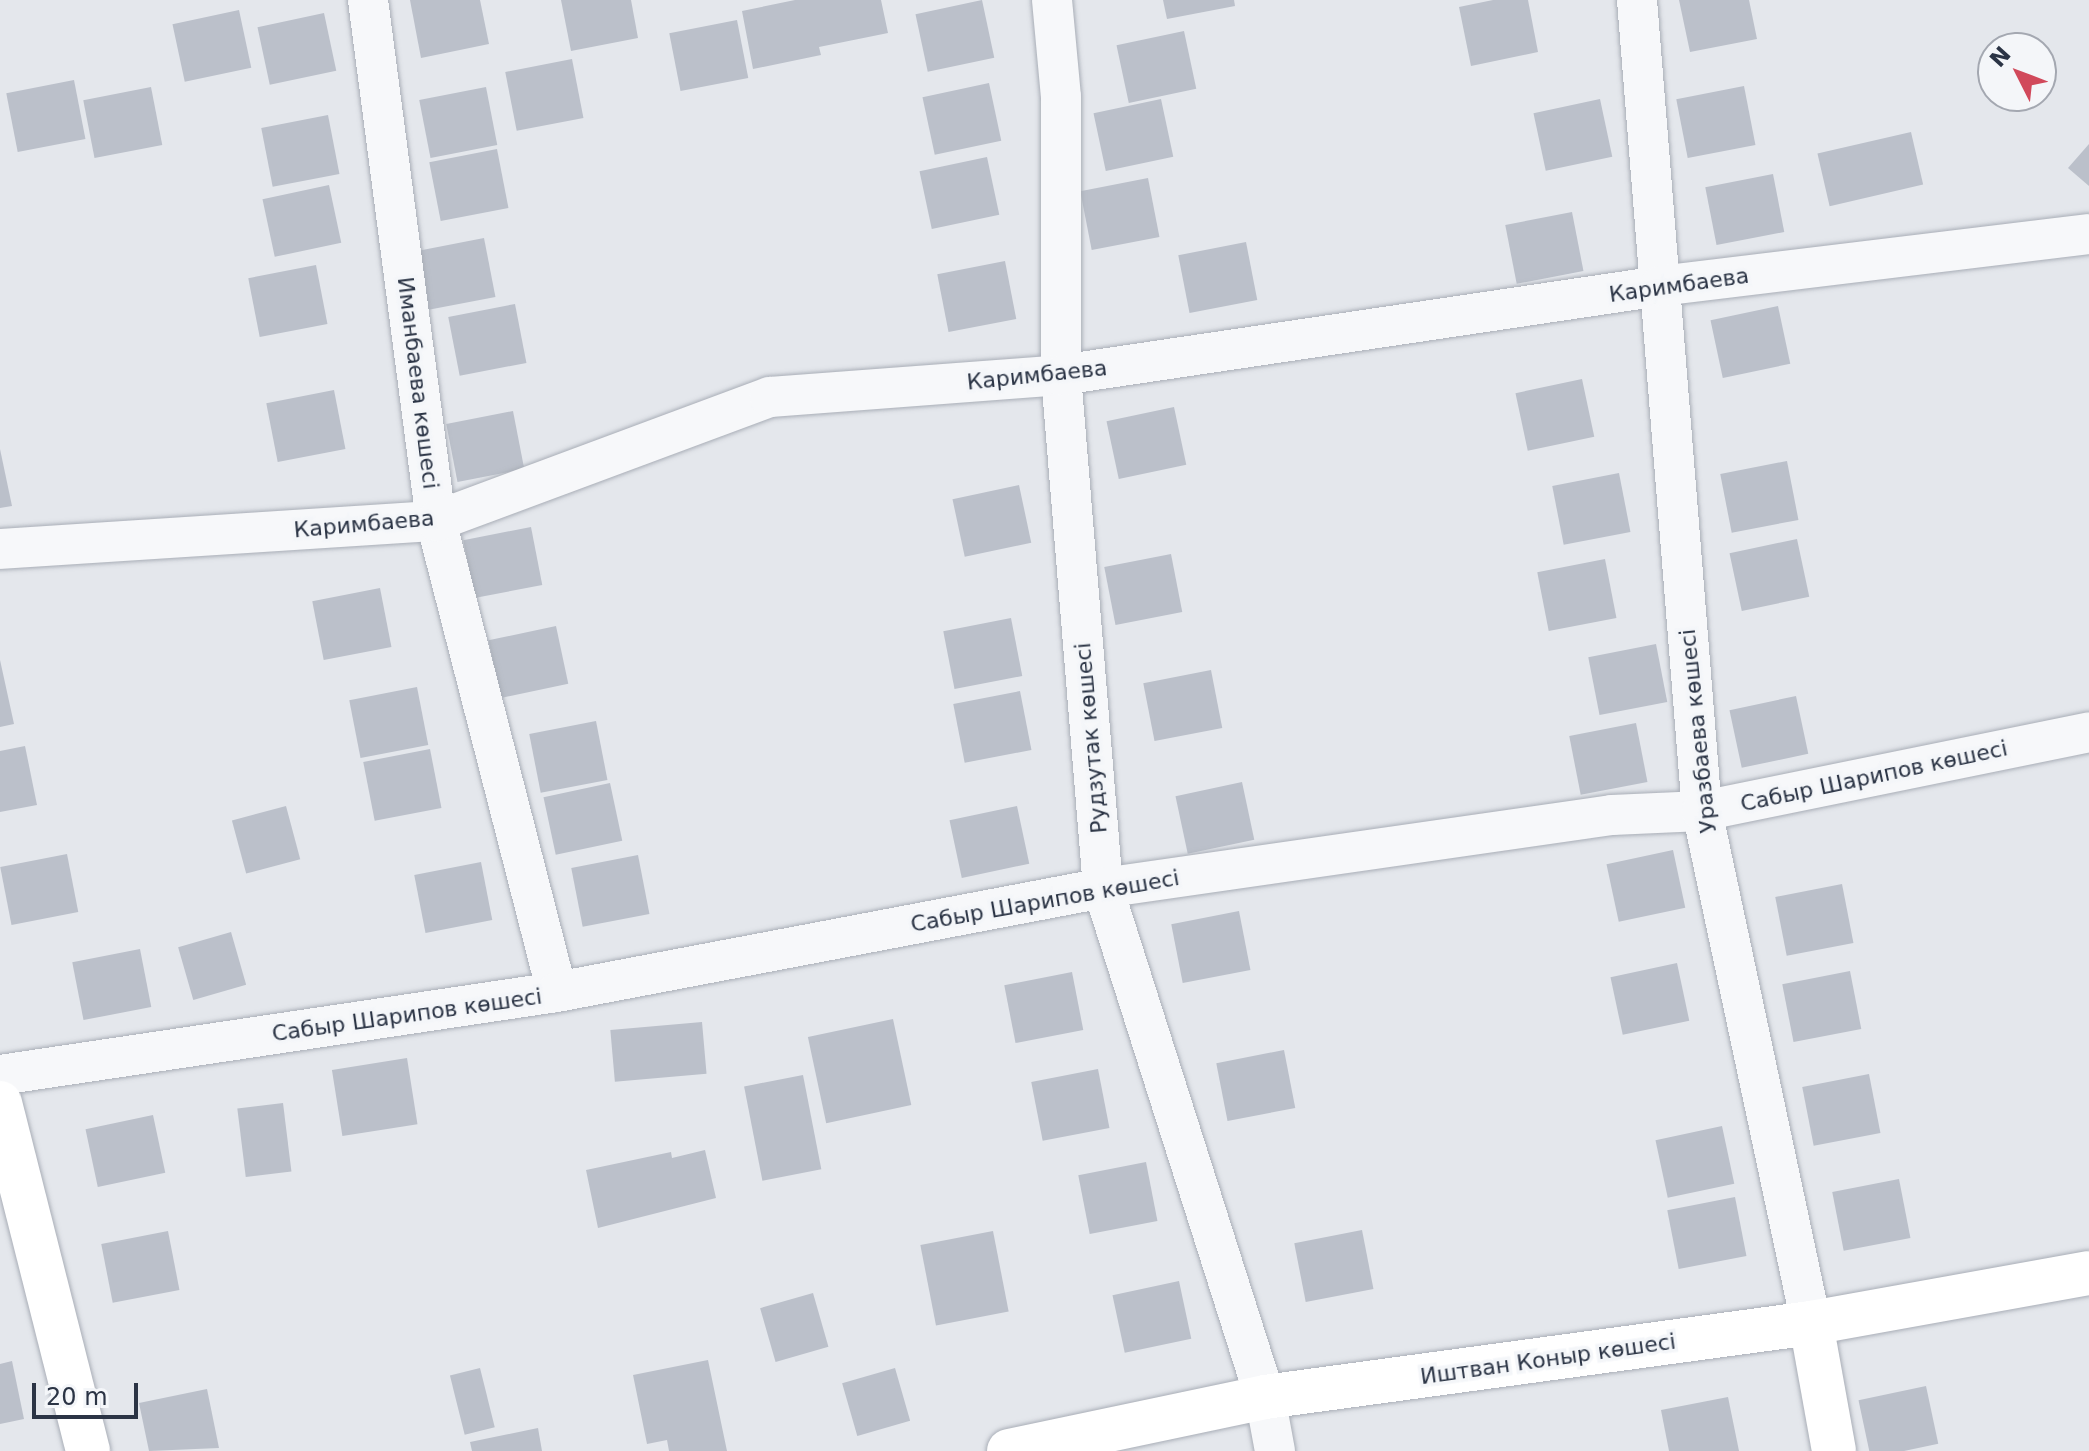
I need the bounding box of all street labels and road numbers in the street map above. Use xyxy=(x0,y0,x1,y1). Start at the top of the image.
street label: Каримбаева xyxy=(1607,262,1751,308)
street label: Иманбаева көшесі xyxy=(392,275,444,491)
street label: Каримбаева xyxy=(966,355,1108,395)
street label: Каримбаева xyxy=(293,505,435,543)
street label: Уразбаева көшесі xyxy=(1674,628,1722,834)
street label: Рудзутак көшесі xyxy=(1070,642,1112,834)
street label: Сабыр Шарипов көшесі xyxy=(1738,735,2010,817)
street label: Сабыр Шарипов көшесі xyxy=(909,864,1181,938)
street label: Сабыр Шарипов көшесі xyxy=(270,983,544,1047)
street label: Иштван Коныр көшесі xyxy=(1419,1328,1677,1390)

